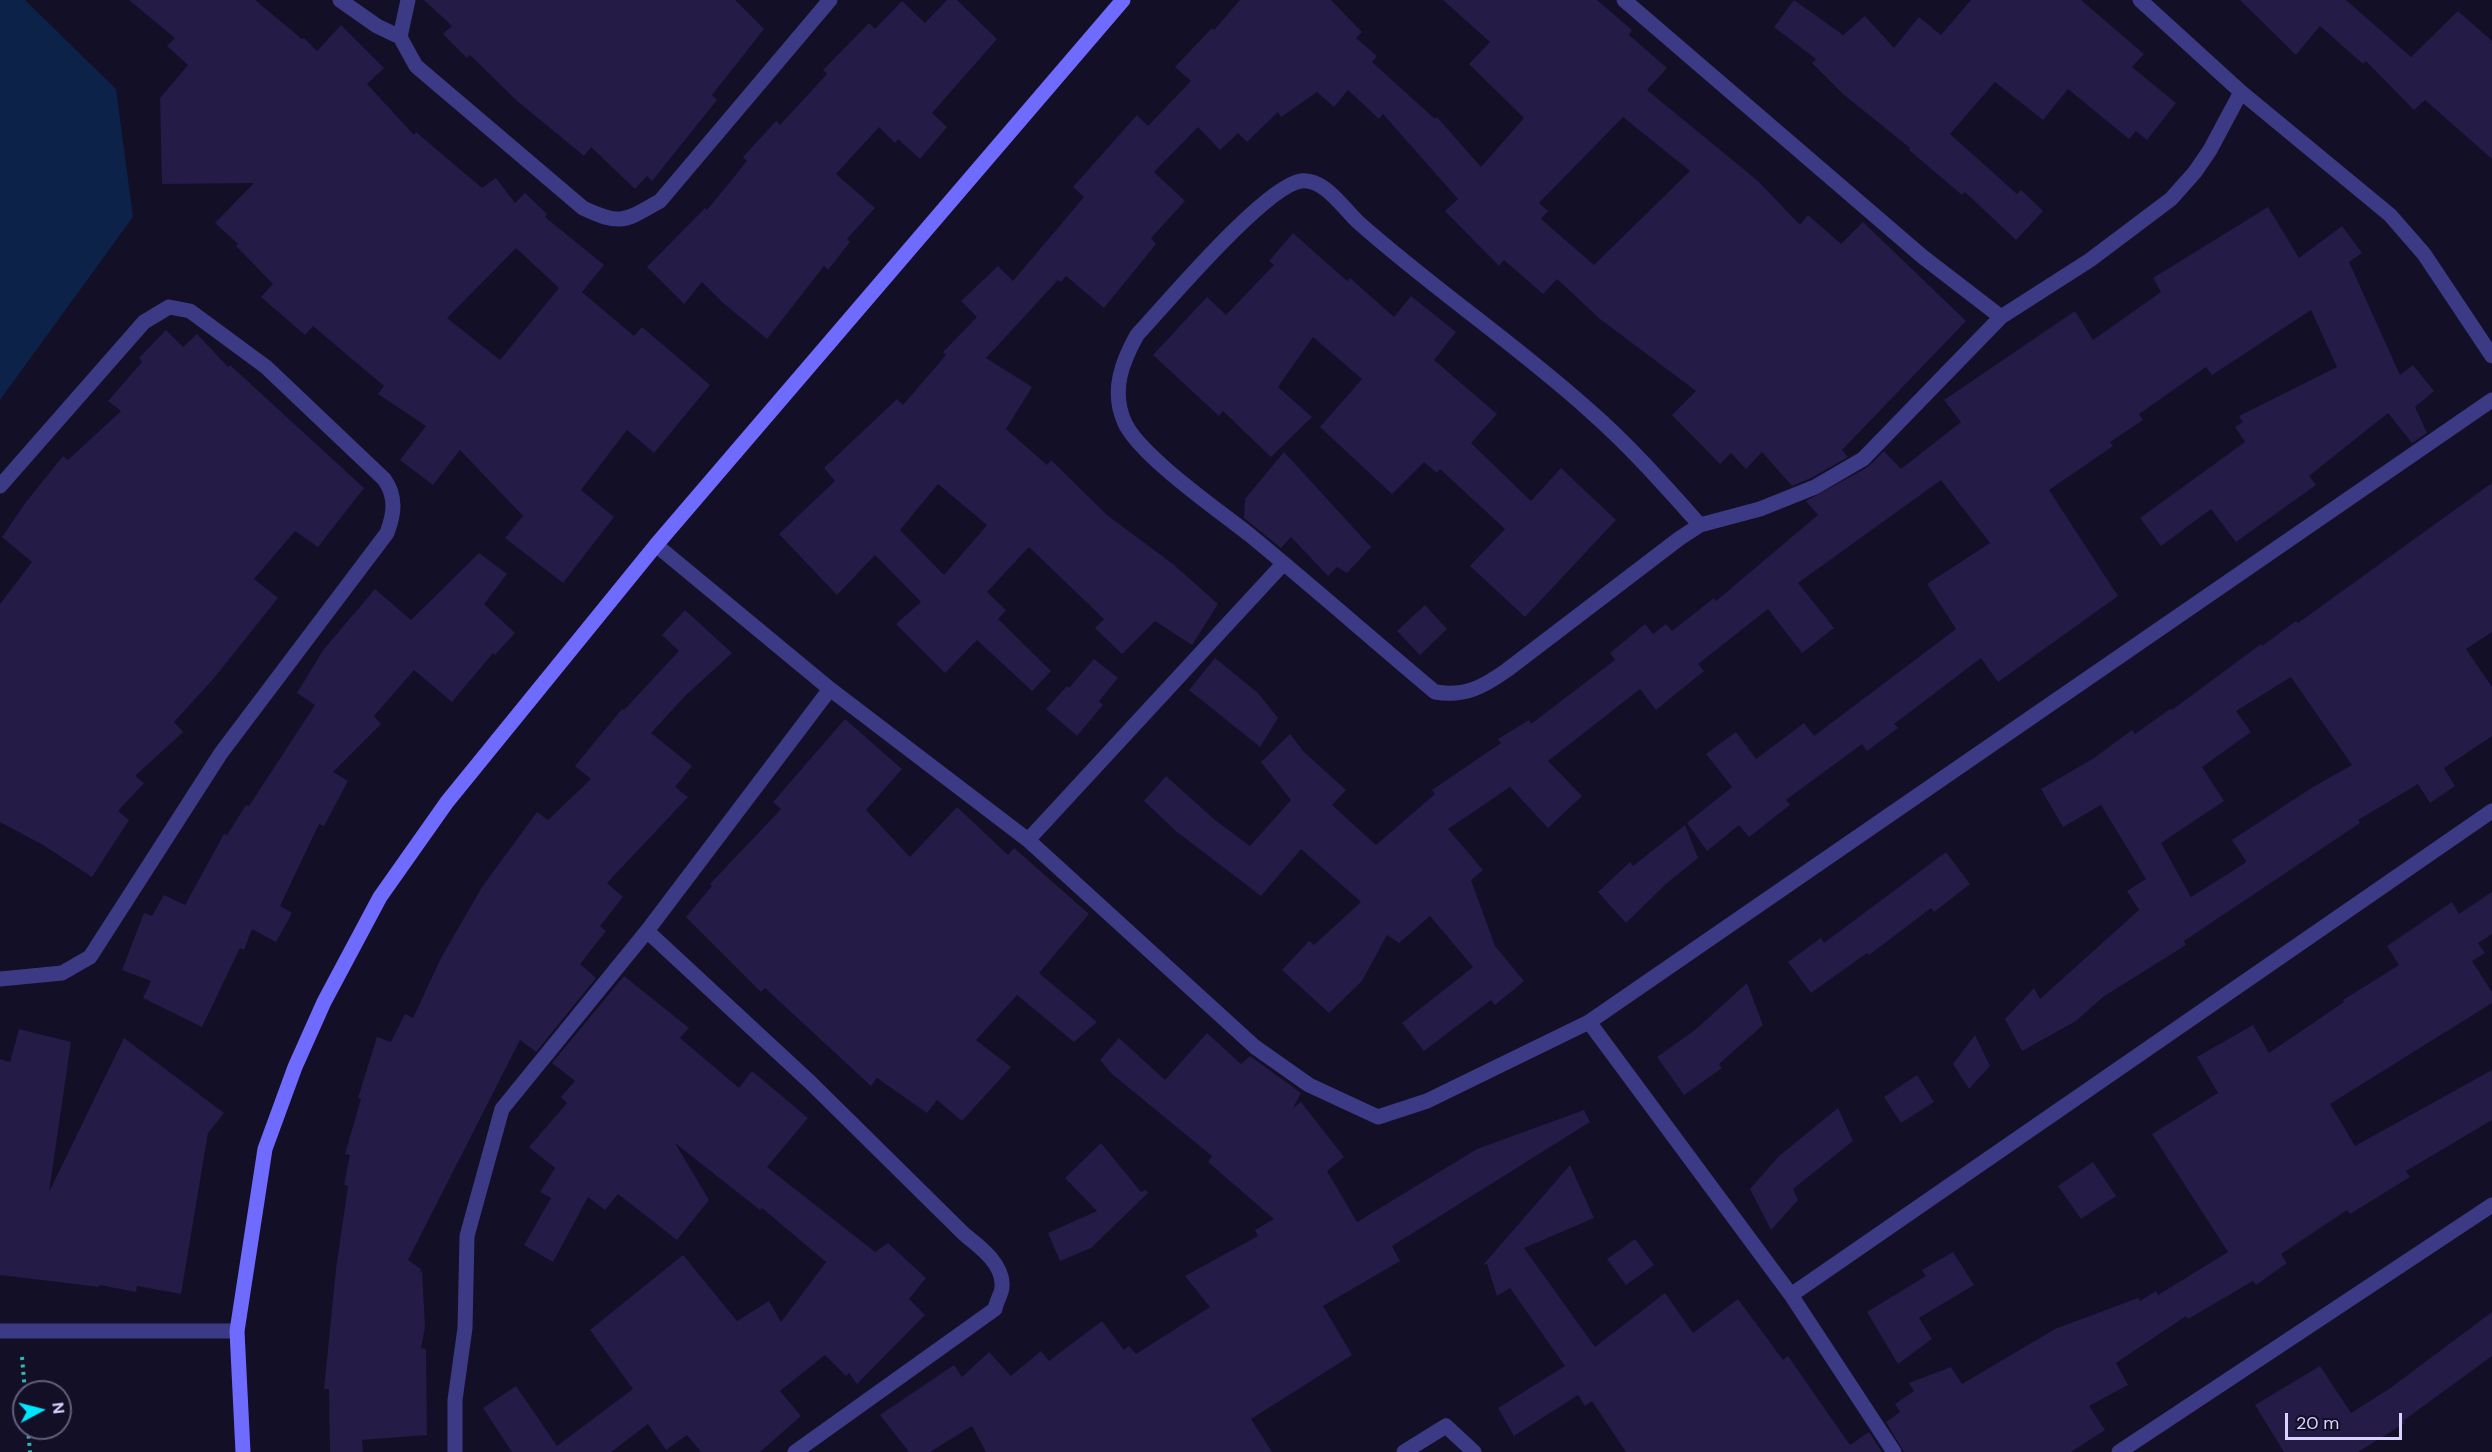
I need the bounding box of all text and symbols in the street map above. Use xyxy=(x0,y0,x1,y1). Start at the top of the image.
north arrow xyxy=(12,1380,72,1440)
text: N xyxy=(47,1401,70,1415)
scale bar xyxy=(2288,1401,2405,1439)
text: 20 m xyxy=(2296,1411,2339,1435)

